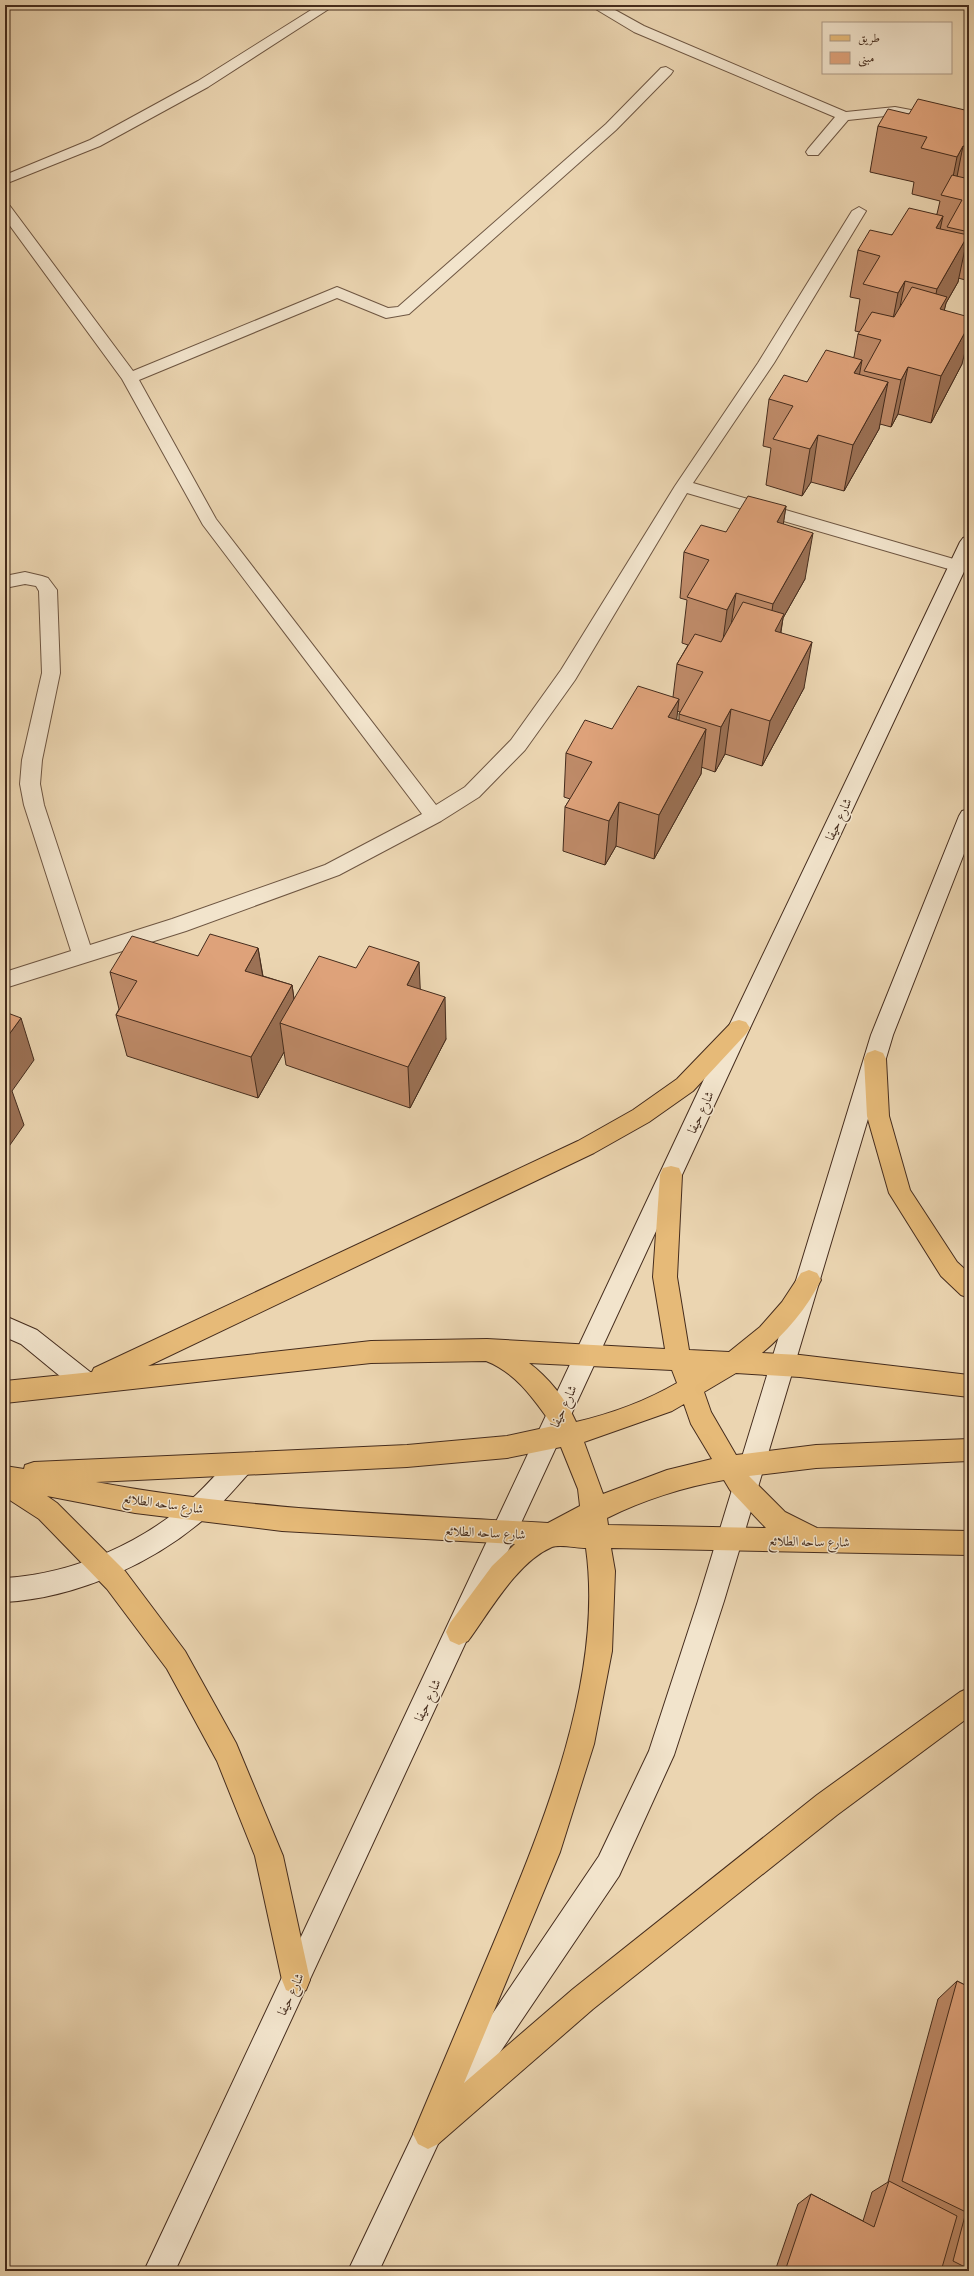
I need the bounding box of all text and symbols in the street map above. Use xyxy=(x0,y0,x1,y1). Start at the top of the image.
legend xyxy=(822,22,952,74)
text: طريق xyxy=(858,29,880,46)
text: مبنى xyxy=(858,49,874,67)
street label: شارع حيفا xyxy=(820,795,858,844)
street label: شارع حيفا xyxy=(682,1088,720,1137)
street label: شارع حيفا xyxy=(545,1382,583,1431)
street label: شارع ساحه الطلائع xyxy=(121,1488,205,1522)
street label: شارع ساحه الطلائع xyxy=(444,1521,526,1547)
street label: شارع ساحه الطلائع xyxy=(768,1531,850,1555)
street label: شارع حيفا xyxy=(409,1676,447,1725)
street label: شارع حيفا xyxy=(272,1970,310,2019)

